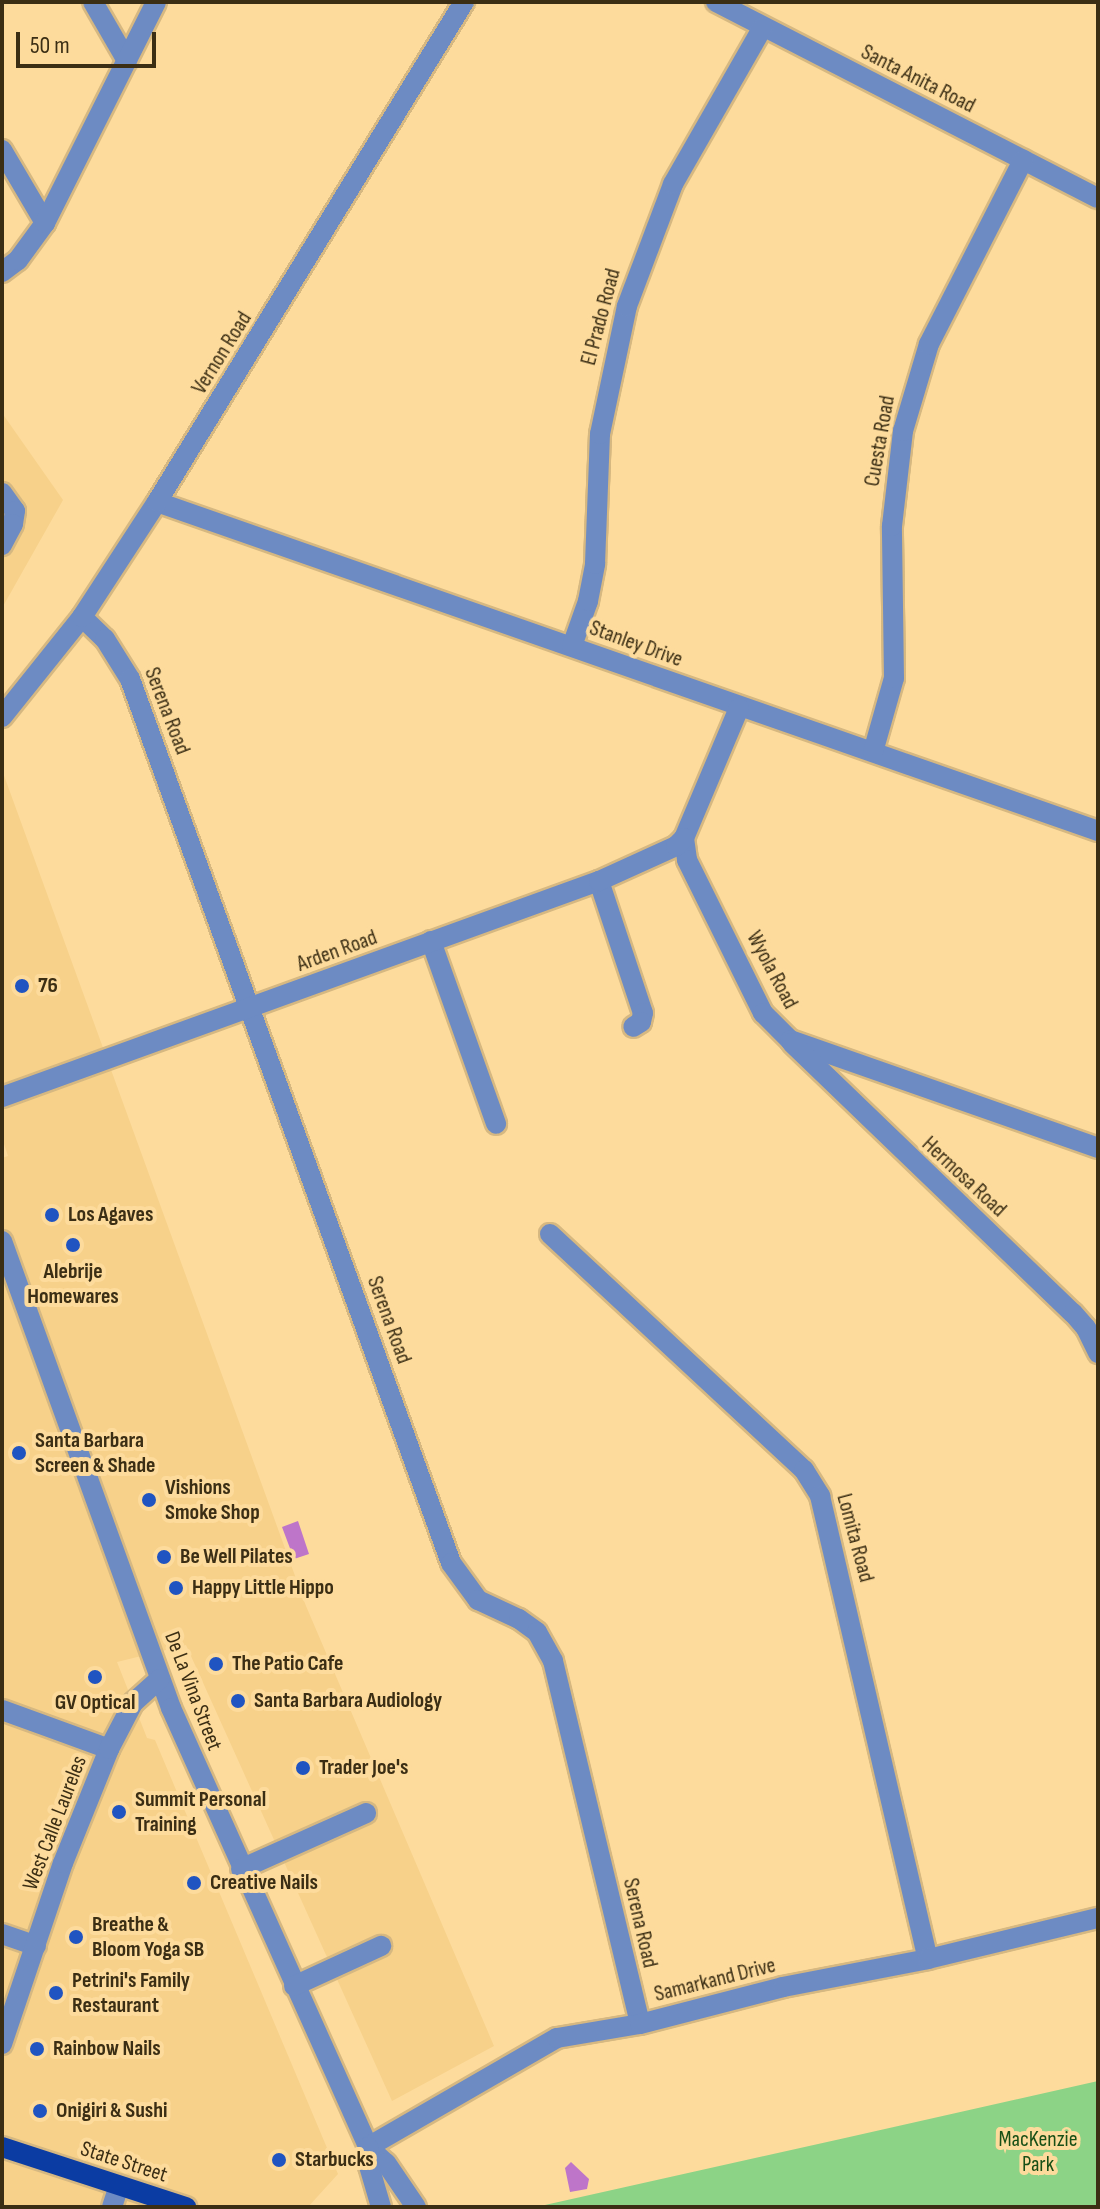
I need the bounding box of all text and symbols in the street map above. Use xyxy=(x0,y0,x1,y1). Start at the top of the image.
scale bar xyxy=(20,16,160,66)
text: 50 m xyxy=(30,31,70,60)
street label: Santa Anita Road xyxy=(857,39,979,119)
street label: El Prado Road xyxy=(575,266,627,368)
street label: Vernon Road xyxy=(186,307,258,399)
street label: Cuesta Road xyxy=(859,394,901,488)
street label: Stanley Drive xyxy=(586,615,686,673)
street label: Serena Road xyxy=(138,664,196,758)
street label: Arden Road xyxy=(293,924,381,978)
street label: Wyola Road xyxy=(741,927,803,1013)
place label: 76 xyxy=(38,973,58,999)
marker: 76 xyxy=(13,977,31,995)
street label: Hermosa Road xyxy=(916,1131,1012,1223)
place label: Los Agaves xyxy=(68,1202,153,1228)
marker: Los Agaves xyxy=(43,1206,61,1224)
marker: Alebrije Homewares xyxy=(64,1236,82,1254)
place label: Alebrije Homewares xyxy=(27,1258,119,1310)
street label: Serena Road xyxy=(361,1273,417,1367)
place label: Santa Barbara Screen & Shade xyxy=(35,1427,156,1478)
marker: Santa Barbara Screen & Shade xyxy=(10,1444,28,1462)
place label: Vishions Smoke Shop xyxy=(165,1474,260,1526)
marker: Vishions Smoke Shop xyxy=(140,1491,158,1509)
street label: Lomita Road xyxy=(831,1491,879,1585)
place label: Be Well Pilates xyxy=(180,1544,293,1570)
marker: Be Well Pilates xyxy=(155,1548,173,1566)
place label: Happy Little Hippo xyxy=(192,1575,334,1601)
marker: Happy Little Hippo xyxy=(167,1579,185,1597)
street label: De La Vina Street xyxy=(158,1628,228,1754)
place label: The Patio Cafe xyxy=(232,1651,343,1677)
marker: The Patio Cafe xyxy=(207,1655,225,1673)
marker: GV Optical xyxy=(86,1668,104,1686)
place label: Santa Barbara Audiology xyxy=(254,1688,442,1714)
place label: GV Optical xyxy=(55,1690,135,1716)
marker: Santa Barbara Audiology xyxy=(229,1692,247,1710)
street label: West Calle Laureles xyxy=(17,1752,93,1894)
place label: Trader Joe's xyxy=(319,1755,408,1781)
marker: Trader Joe's xyxy=(294,1759,312,1777)
place label: Summit Personal Training xyxy=(135,1786,266,1838)
marker: Summit Personal Training xyxy=(110,1803,128,1821)
place label: Creative Nails xyxy=(210,1870,318,1896)
marker: Creative Nails xyxy=(185,1874,203,1892)
street label: Serena Road xyxy=(617,1876,663,1970)
place label: Breathe & Bloom Yoga SB xyxy=(92,1911,204,1962)
marker: Breathe & Bloom Yoga SB xyxy=(67,1928,85,1946)
street label: Samarkand Drive xyxy=(652,1952,778,2008)
place label: Petrini's Family Restaurant xyxy=(72,1967,190,2018)
marker: Petrini's Family Restaurant xyxy=(47,1984,65,2002)
place label: Rainbow Nails xyxy=(53,2036,161,2062)
marker: Rainbow Nails xyxy=(28,2040,46,2058)
place label: Onigiri & Sushi xyxy=(56,2098,167,2124)
marker: Onigiri & Sushi xyxy=(31,2102,49,2120)
park label: MacKenzie Park xyxy=(998,2126,1078,2178)
street label: State Street xyxy=(77,2136,171,2188)
place label: Starbucks xyxy=(295,2147,374,2173)
marker: Starbucks xyxy=(270,2151,288,2169)

